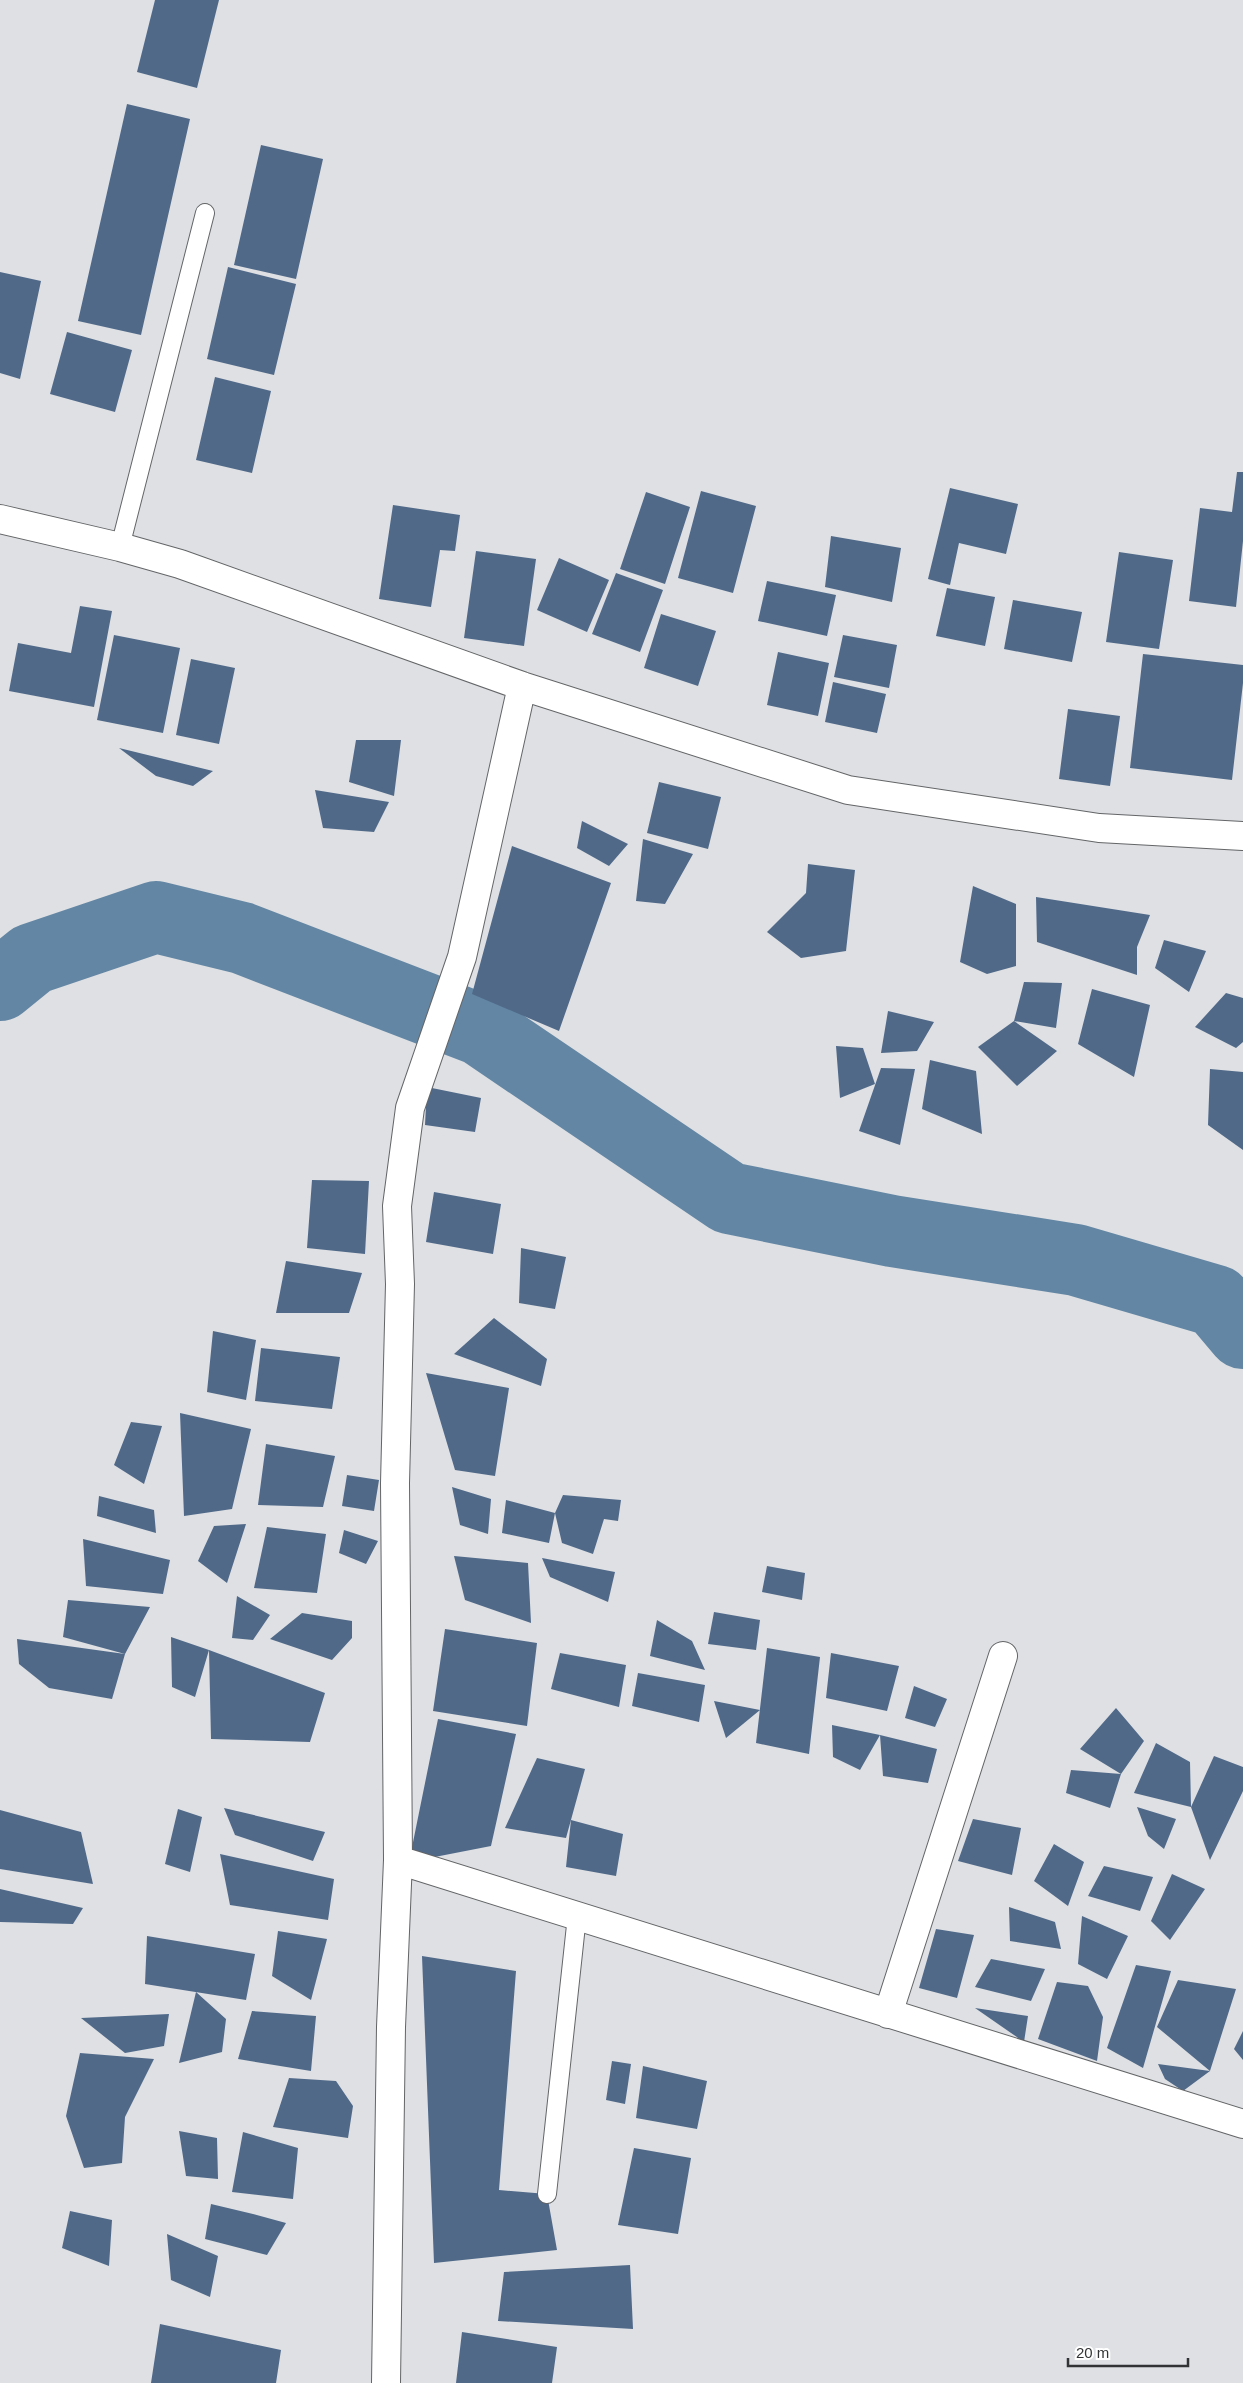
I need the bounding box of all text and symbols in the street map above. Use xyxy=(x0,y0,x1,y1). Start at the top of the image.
scale bar xyxy=(1068,2336,1188,2368)
text: 20 m xyxy=(1076,2344,1109,2361)

